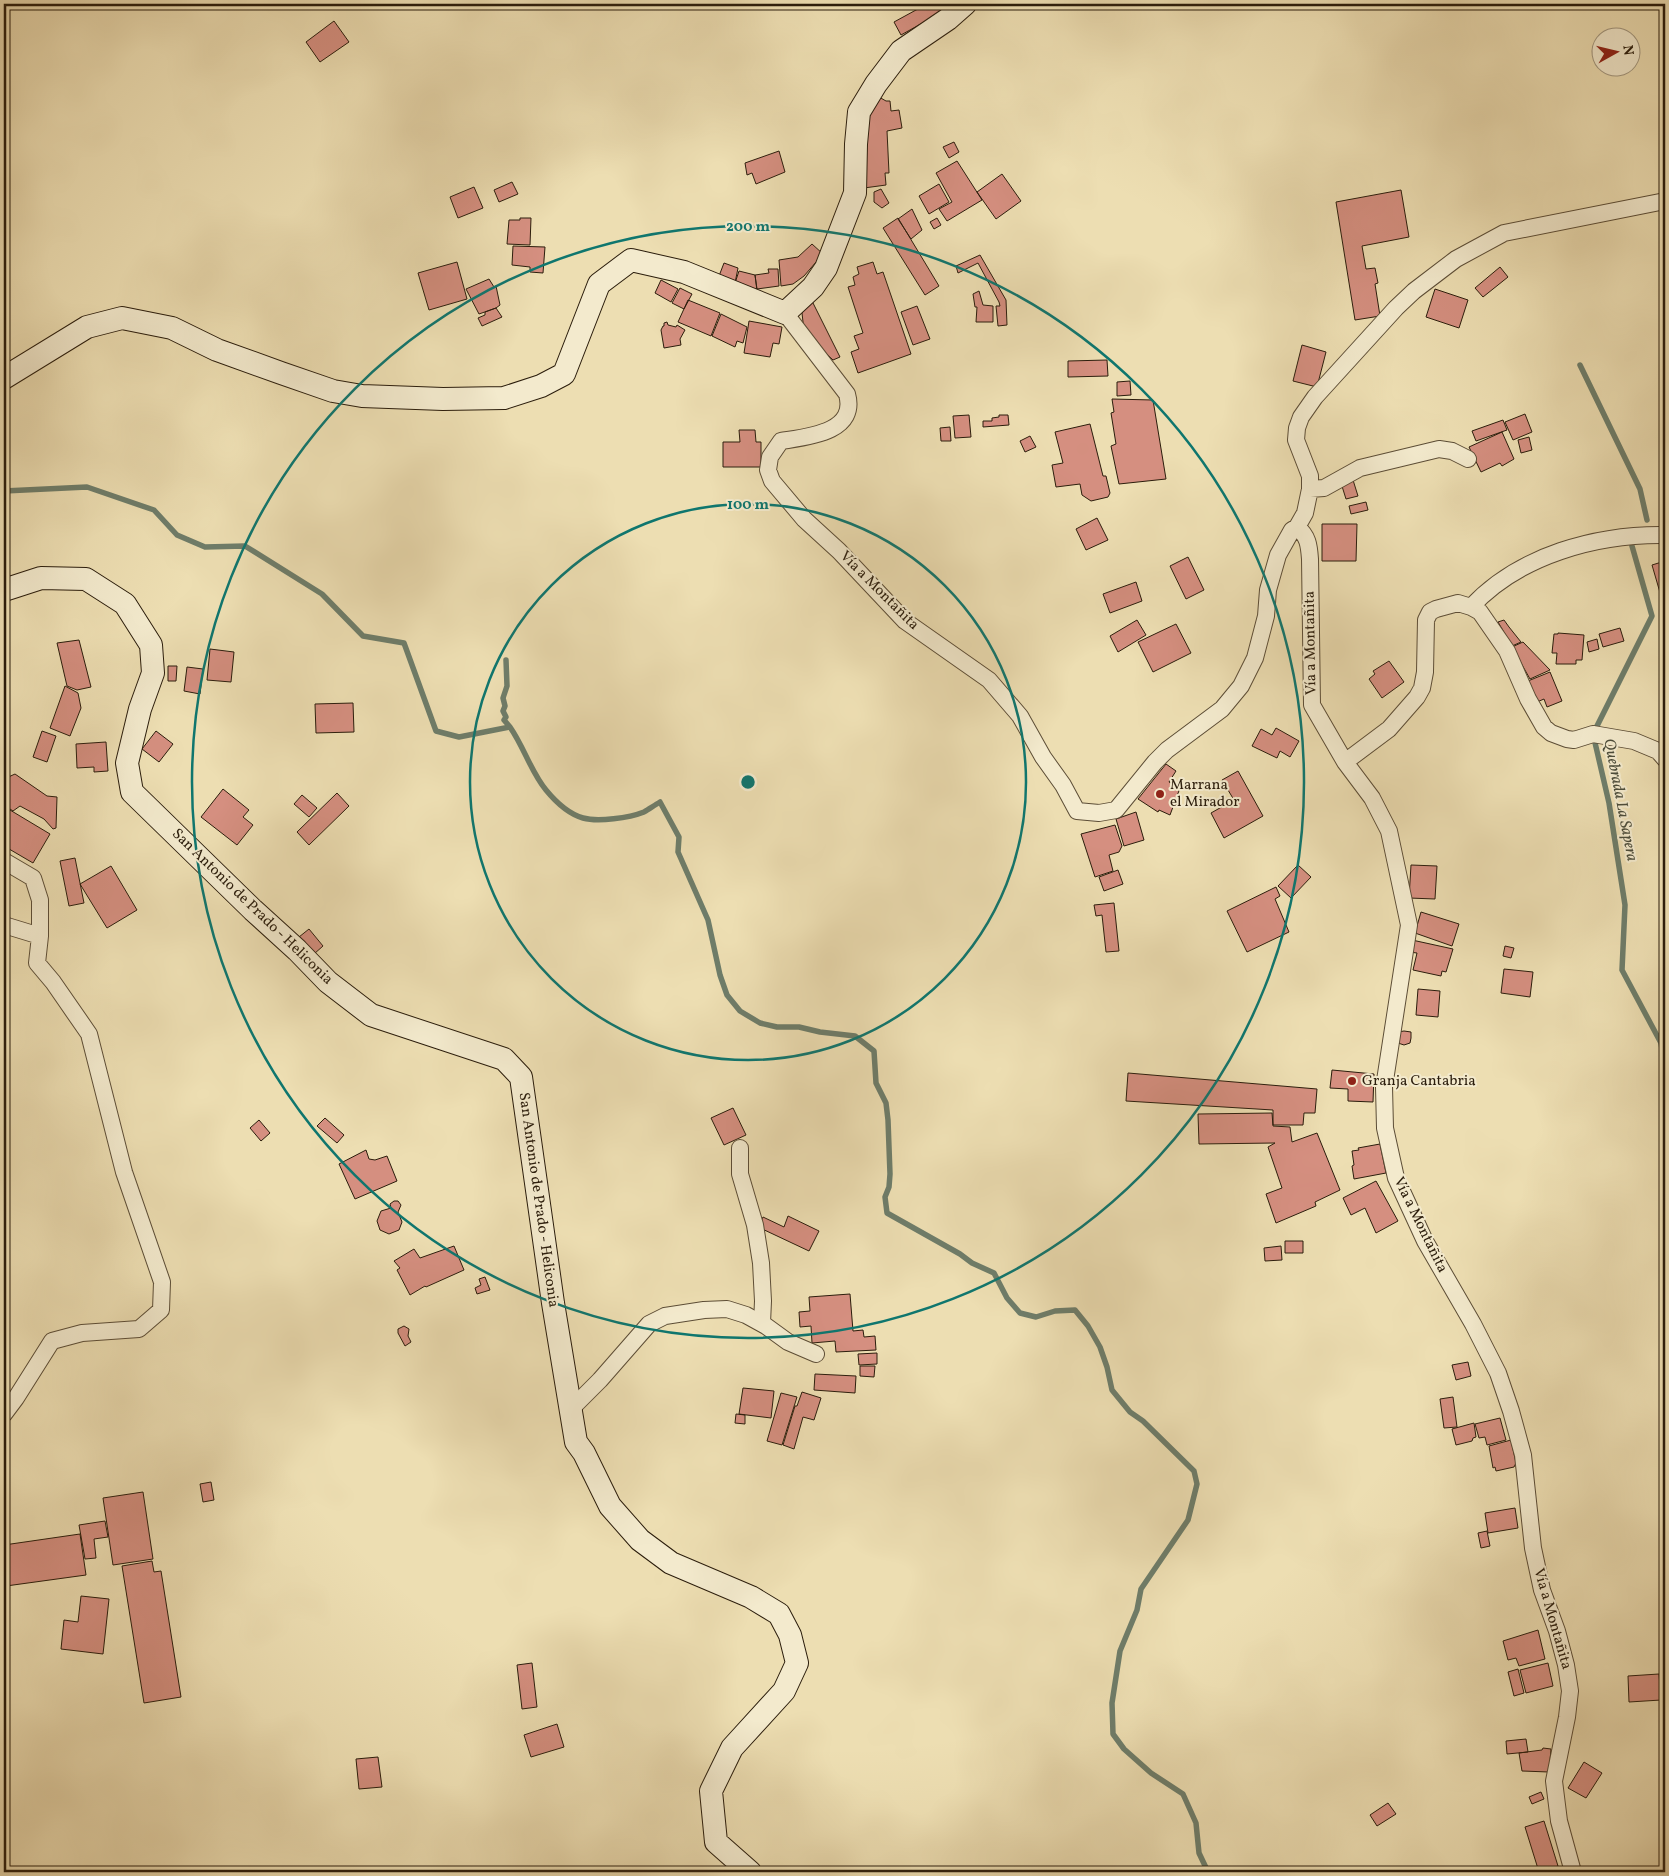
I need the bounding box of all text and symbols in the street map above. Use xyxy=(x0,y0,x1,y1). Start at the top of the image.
north arrow xyxy=(1592,28,1642,78)
text: N xyxy=(1617,44,1638,57)
text: 200 m xyxy=(726,217,770,238)
text: 100 m xyxy=(727,495,770,516)
street label: Vía a Montañita xyxy=(835,547,923,635)
street label: Vía a Montañita xyxy=(1300,591,1322,695)
water label: Quebrada La Sapera xyxy=(1597,737,1643,864)
centre of rings xyxy=(739,773,757,791)
place label: Marrana el Mirador xyxy=(1170,775,1240,813)
marker: Marrana el Mirador xyxy=(1154,788,1166,800)
street label: San Antonio de Prado - Heliconia xyxy=(167,824,337,990)
place label: Granja Cantabria xyxy=(1362,1071,1476,1092)
marker: Granja Cantabria xyxy=(1346,1075,1358,1087)
street label: San Antonio de Prado - Heliconia xyxy=(513,1091,563,1309)
street label: Vía a Montañita xyxy=(1388,1173,1452,1277)
street label: Vía a Montañita xyxy=(1528,1566,1576,1672)

